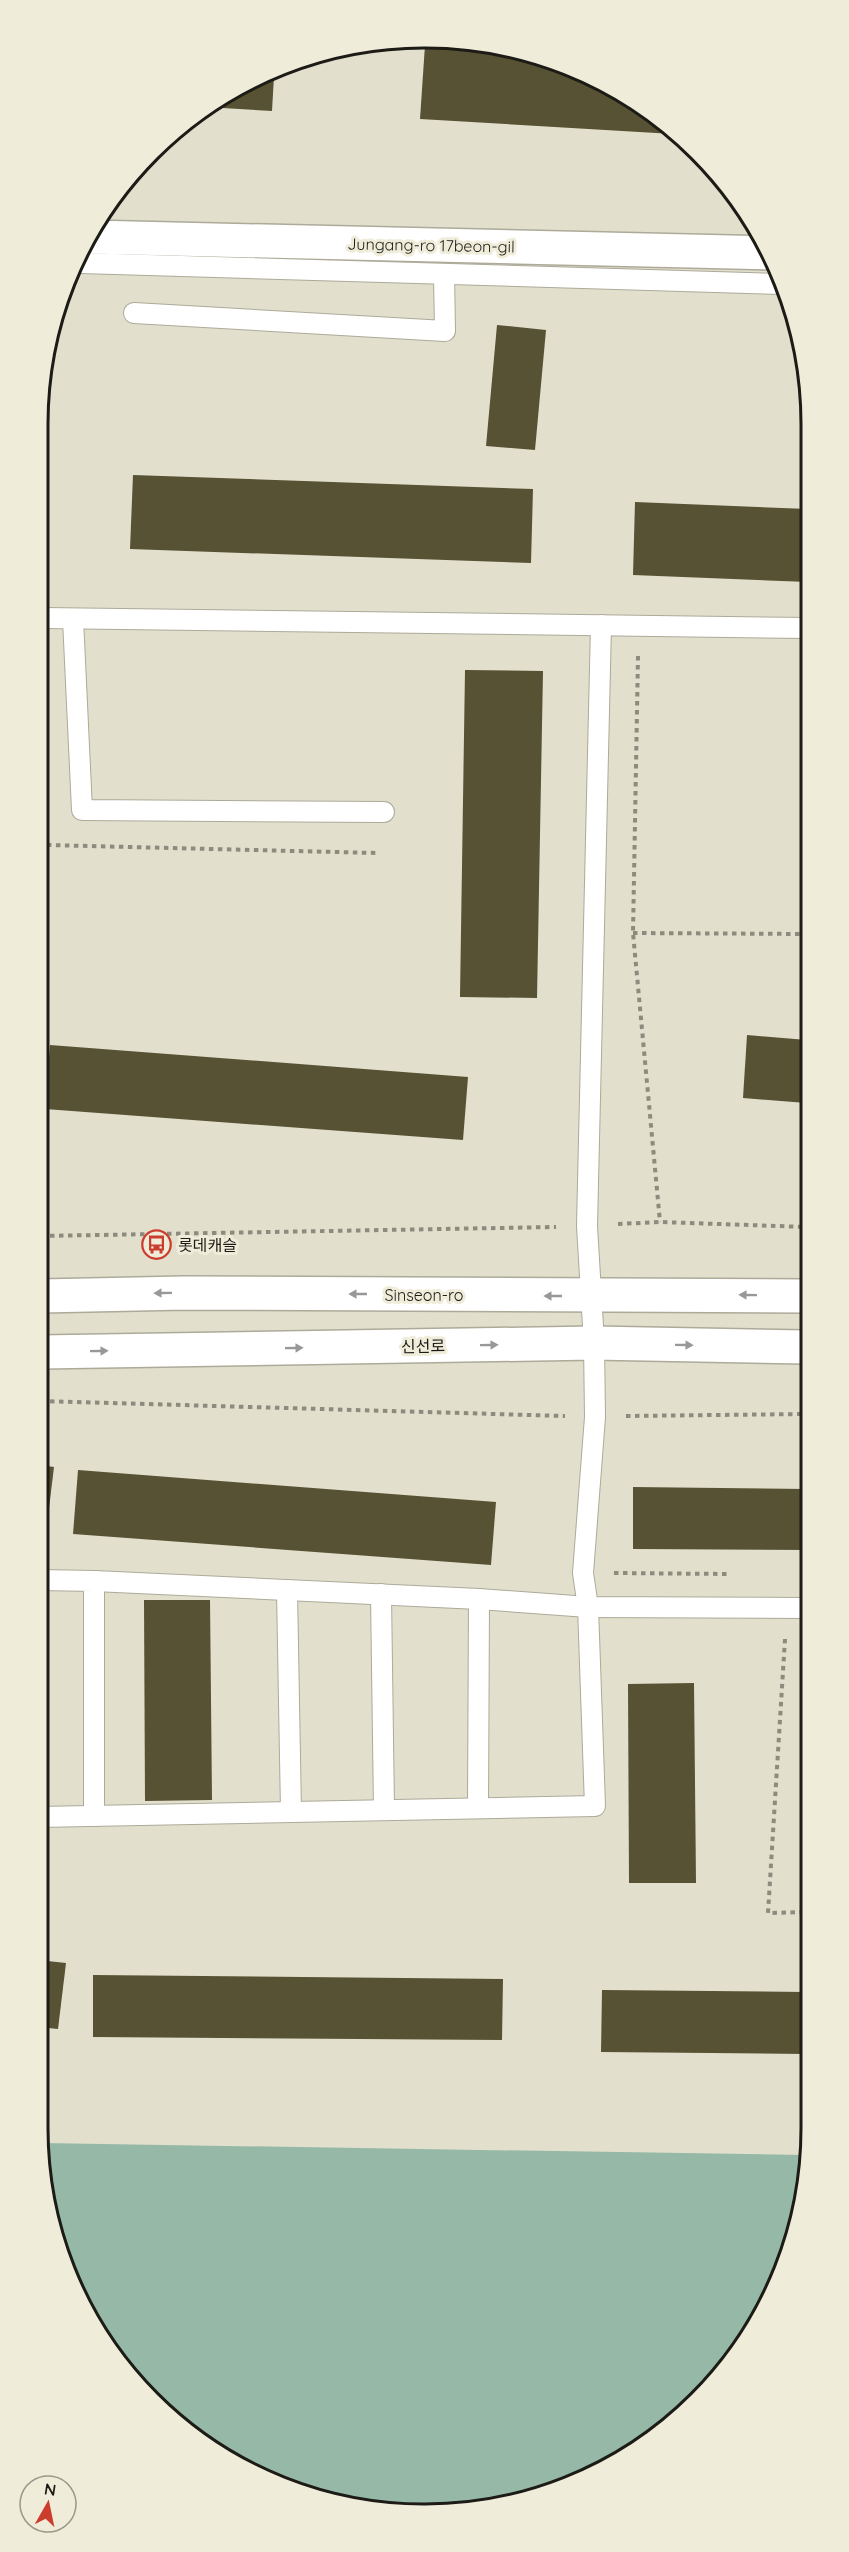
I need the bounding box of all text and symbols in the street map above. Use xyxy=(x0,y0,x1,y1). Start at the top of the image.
street label: Jungang-ro 17beon-gil xyxy=(347,234,515,256)
bus stop icon: 롯데캐슬 xyxy=(141,1229,173,1261)
place label: 롯데캐슬 xyxy=(178,1235,237,1255)
street label: Sinseon-ro xyxy=(385,1285,463,1305)
one-way arrow xyxy=(153,1288,172,1298)
one-way arrow xyxy=(348,1289,367,1299)
one-way arrow xyxy=(738,1290,757,1300)
one-way arrow xyxy=(543,1291,562,1301)
street label: 신선로 xyxy=(401,1336,446,1356)
one-way arrow xyxy=(480,1340,499,1350)
one-way arrow xyxy=(675,1340,694,1349)
one-way arrow xyxy=(285,1343,304,1353)
one-way arrow xyxy=(90,1347,109,1356)
north arrow xyxy=(18,2474,78,2534)
text: N xyxy=(43,2478,58,2500)

